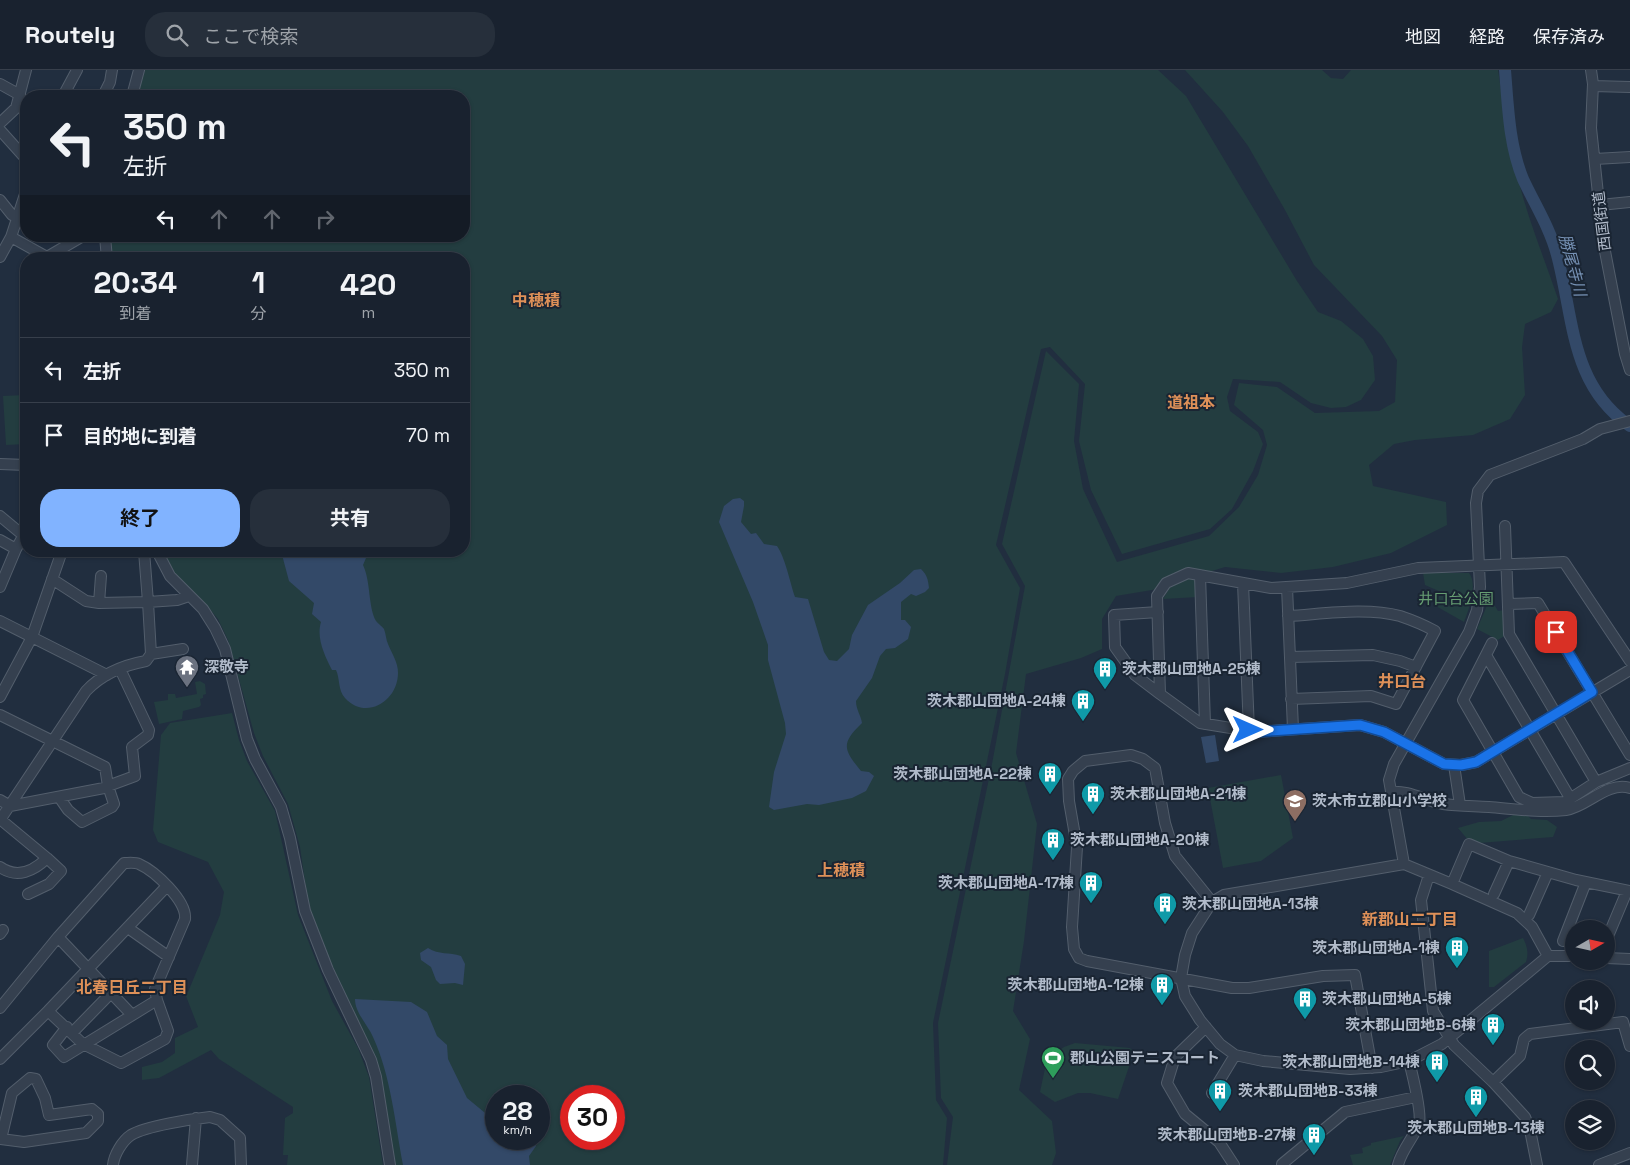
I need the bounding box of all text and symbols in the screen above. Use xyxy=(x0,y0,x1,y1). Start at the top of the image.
search box xyxy=(145,12,495,57)
text: Routely xyxy=(25,19,115,50)
icon: search xyxy=(163,21,191,49)
text: ここで検索 xyxy=(203,24,298,49)
text: 地図 xyxy=(1405,25,1441,48)
text: 経路 xyxy=(1469,25,1505,48)
text: 保存済み xyxy=(1533,25,1605,48)
text: 350 m xyxy=(123,105,227,149)
icon: left xyxy=(40,110,105,175)
text: 左折 xyxy=(123,152,167,180)
street label: 西国街道 xyxy=(1588,190,1615,252)
icon: left xyxy=(152,205,180,233)
icon: ahead xyxy=(205,205,233,233)
icon: ahead xyxy=(258,205,286,233)
icon: right xyxy=(311,205,339,233)
water label: 勝尾寺川 xyxy=(1554,231,1591,301)
text: 20:34 xyxy=(94,263,177,302)
text: 1 xyxy=(252,263,265,302)
text: 420 xyxy=(340,265,396,304)
district label: 中穂積 xyxy=(512,290,560,311)
text: m xyxy=(361,302,375,323)
text: 到着 xyxy=(119,303,151,324)
text: 分 xyxy=(251,303,267,324)
icon: left xyxy=(40,356,68,384)
text: 350 m xyxy=(394,358,450,383)
text: 左折 xyxy=(83,359,121,384)
district label: 道祖本 xyxy=(1167,392,1215,413)
icon: arrive xyxy=(40,421,68,449)
text: 70 m xyxy=(406,423,450,448)
text: 目的地に到着 xyxy=(83,424,197,449)
button: 終了 xyxy=(40,489,240,547)
button: 共有 xyxy=(250,489,450,547)
park label: 井口台公園 xyxy=(1418,589,1494,608)
pin xyxy=(1535,611,1577,653)
icon: arrive xyxy=(1542,618,1570,646)
temple icon: 深敬寺 xyxy=(174,654,200,688)
building icon: 茨木郡山団地A-25棟 xyxy=(1092,656,1118,690)
place label: 深敬寺 xyxy=(204,657,249,676)
place label: 茨木郡山団地A-25棟 xyxy=(1122,659,1261,678)
district label: 井口台 xyxy=(1378,671,1426,692)
building icon: 茨木郡山団地A-24棟 xyxy=(1070,688,1096,722)
place label: 茨木郡山団地A-24棟 xyxy=(927,691,1066,710)
position arrow xyxy=(1221,703,1273,755)
building icon: 茨木郡山団地A-22棟 xyxy=(1037,761,1063,795)
place label: 茨木郡山団地A-22棟 xyxy=(893,764,1032,783)
building icon: 茨木郡山団地A-21棟 xyxy=(1080,781,1106,815)
place label: 茨木郡山団地A-21棟 xyxy=(1110,784,1247,803)
school or university icon: 茨木市立郡山小学校 xyxy=(1282,788,1308,822)
place label: 茨木市立郡山小学校 xyxy=(1312,791,1447,810)
building icon: 茨木郡山団地A-20棟 xyxy=(1040,827,1066,861)
place label: 茨木郡山団地A-20棟 xyxy=(1070,830,1210,849)
district label: 上穂積 xyxy=(817,860,865,881)
building icon: 茨木郡山団地A-17棟 xyxy=(1078,870,1104,904)
place label: 茨木郡山団地A-17棟 xyxy=(938,873,1074,892)
building icon: 茨木郡山団地A-13棟 xyxy=(1152,891,1178,925)
place label: 茨木郡山団地A-13棟 xyxy=(1182,894,1319,913)
district label: 新郡山二丁目 xyxy=(1362,909,1458,930)
north arrow xyxy=(1565,920,1615,970)
map controls xyxy=(1565,920,1615,1150)
building icon: 茨木郡山団地A-1棟 xyxy=(1444,935,1470,969)
place label: 茨木郡山団地A-1棟 xyxy=(1312,938,1440,957)
building icon: 茨木郡山団地A-12棟 xyxy=(1149,972,1175,1006)
place label: 茨木郡山団地A-12棟 xyxy=(1007,975,1144,994)
district label: 北春日丘二丁目 xyxy=(76,977,188,998)
button: sound xyxy=(1565,980,1615,1030)
building icon: 茨木郡山団地A-5棟 xyxy=(1292,986,1318,1020)
place label: 茨木郡山団地A-5棟 xyxy=(1322,989,1452,1008)
building icon: 茨木郡山団地B-6棟 xyxy=(1480,1012,1506,1046)
place label: 茨木郡山団地B-6棟 xyxy=(1345,1015,1476,1034)
button: search xyxy=(1565,1040,1615,1090)
sports icon: 郡山公園テニスコート xyxy=(1040,1045,1066,1079)
place label: 郡山公園テニスコート xyxy=(1070,1048,1220,1067)
building icon: 茨木郡山団地B-14棟 xyxy=(1424,1049,1450,1083)
place label: 茨木郡山団地B-14棟 xyxy=(1282,1052,1420,1071)
building icon: 茨木郡山団地B-33棟 xyxy=(1207,1078,1233,1112)
place label: 茨木郡山団地B-33棟 xyxy=(1238,1081,1378,1100)
building icon: 茨木郡山団地B-13棟 xyxy=(1463,1084,1489,1118)
speed limit sign: 30 xyxy=(560,1085,625,1150)
text: 28 xyxy=(503,1095,532,1127)
button: layers xyxy=(1565,1100,1615,1150)
place label: 茨木郡山団地B-13棟 xyxy=(1407,1118,1545,1137)
text: km/h xyxy=(503,1122,532,1138)
building icon: 茨木郡山団地B-27棟 xyxy=(1301,1122,1327,1156)
place label: 茨木郡山団地B-27棟 xyxy=(1157,1125,1296,1144)

